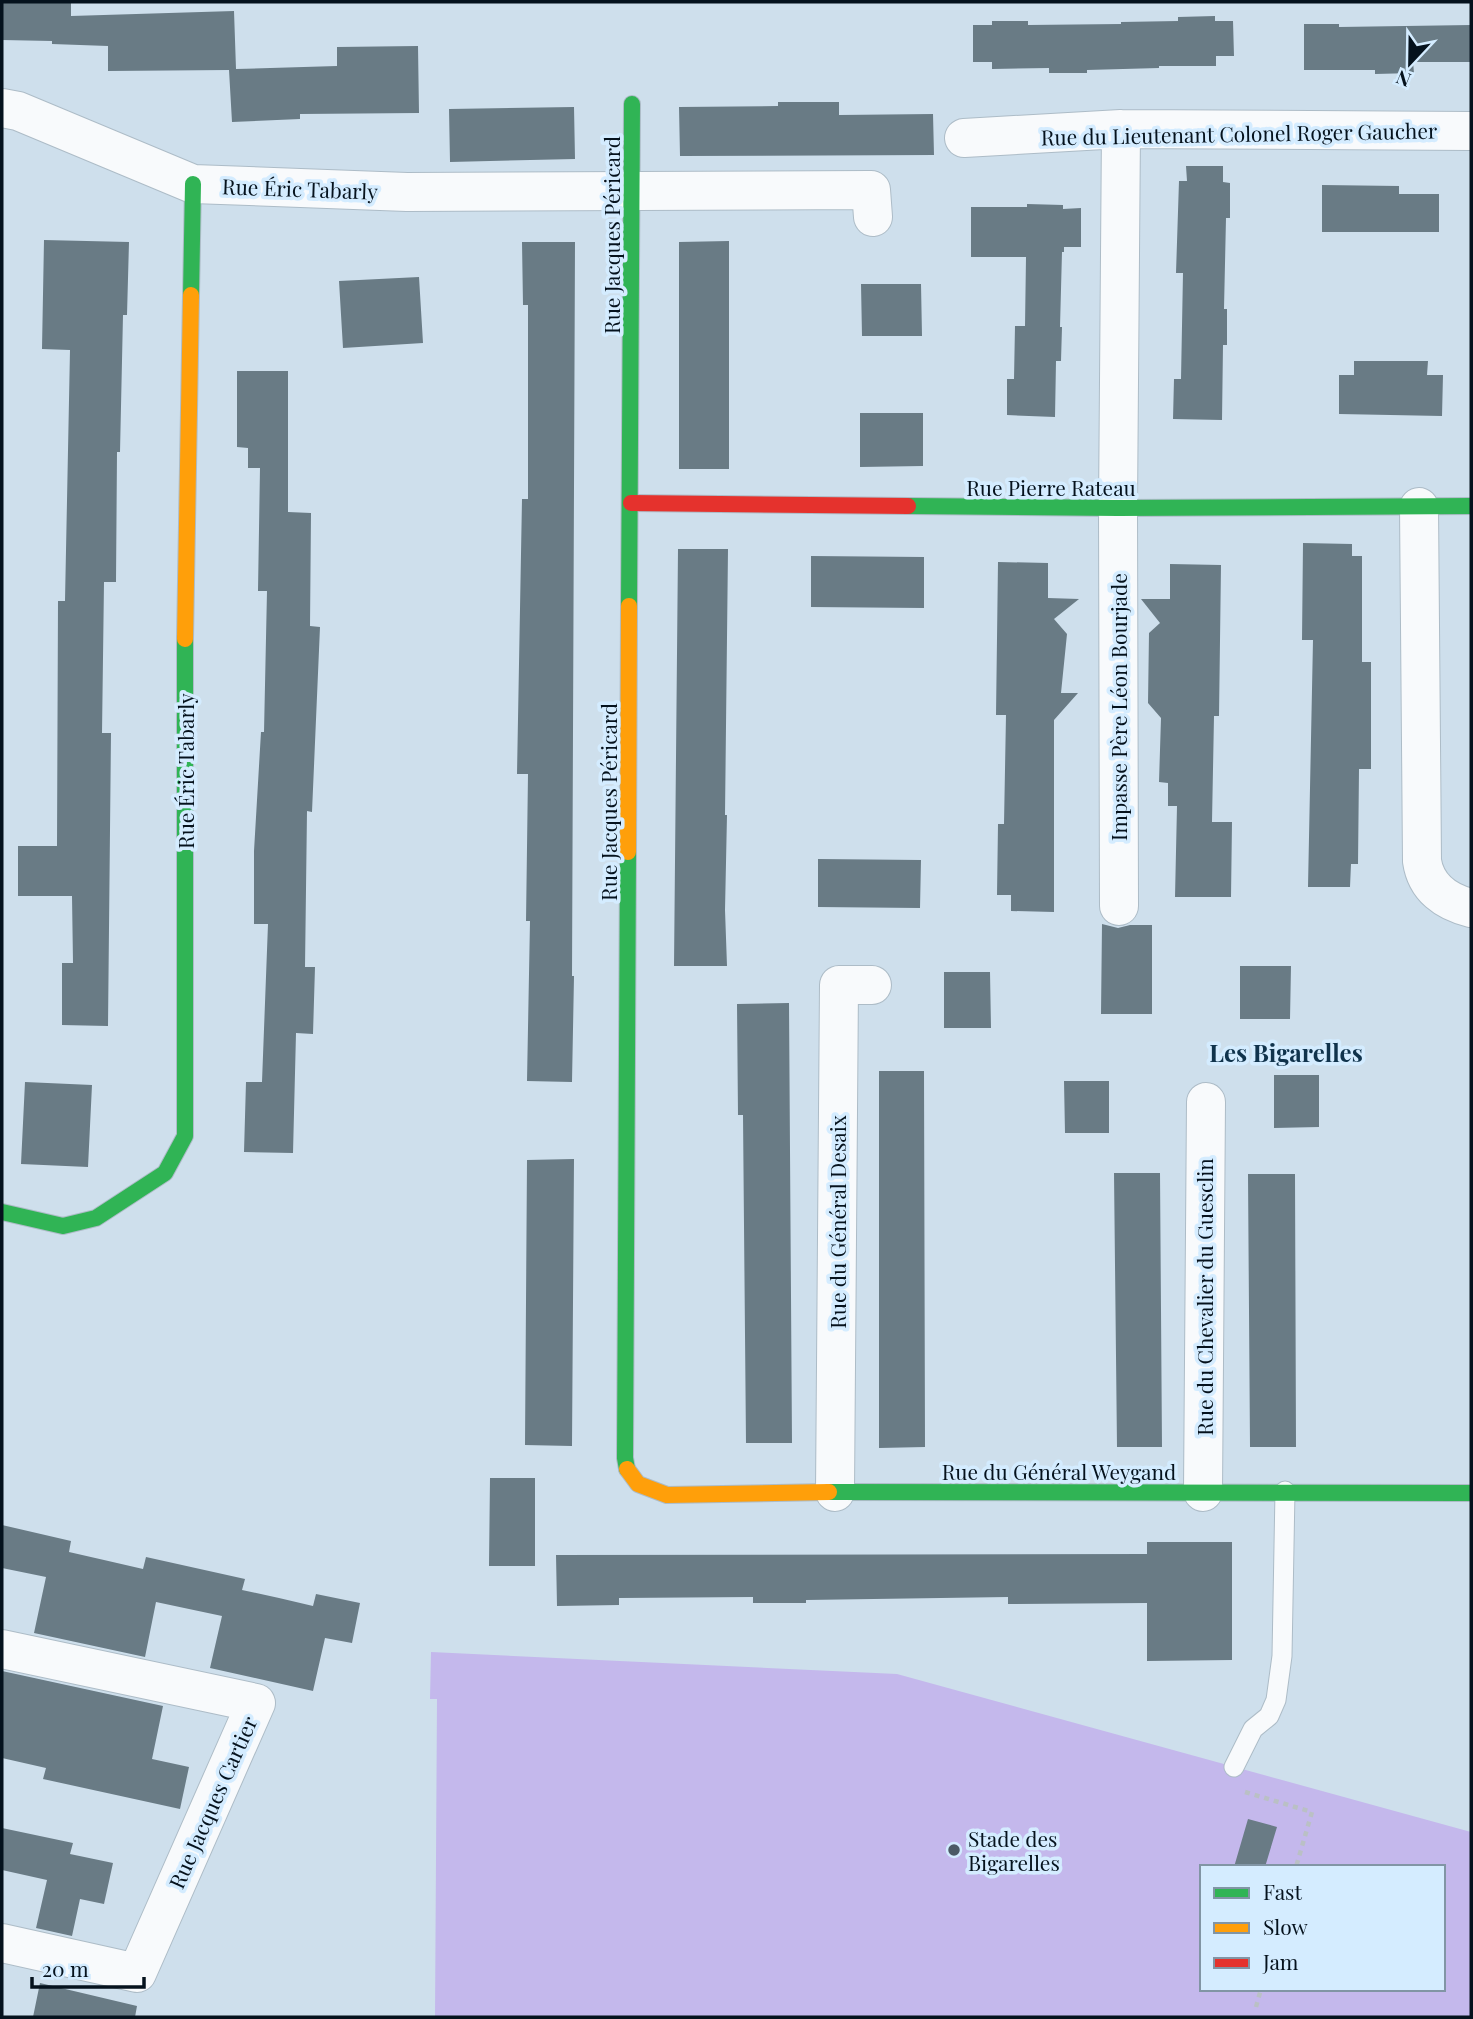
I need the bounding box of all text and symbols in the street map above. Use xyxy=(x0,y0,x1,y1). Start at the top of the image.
north arrow xyxy=(1375,28,1445,98)
text: N xyxy=(1392,65,1414,94)
street label: Rue du Lieutenant Colonel Roger Gaucher xyxy=(1041,116,1438,150)
street label: Rue Jacques Péricard xyxy=(597,136,625,334)
street label: Rue Éric Tabarly xyxy=(222,171,379,205)
street label: Rue Pierre Rateau xyxy=(966,473,1136,501)
street label: Impasse Père Léon Bourjade xyxy=(1104,573,1132,841)
street label: Rue Éric Tabarly xyxy=(171,693,199,849)
street label: Rue Jacques Péricard xyxy=(594,703,622,901)
district label: Les Bigarelles xyxy=(1209,1036,1363,1068)
street label: Rue du Général Desaix xyxy=(823,1115,851,1329)
street label: Rue du Chevalier du Guesclin xyxy=(1190,1158,1218,1436)
street label: Rue du Général Weygand xyxy=(942,1457,1176,1485)
street label: Rue Jacques Cartier xyxy=(161,1711,263,1893)
place label: Stade des Bigarelles xyxy=(968,1824,1060,1876)
marker: Stade des Bigarelles xyxy=(946,1842,962,1858)
legend xyxy=(1200,1865,1445,1991)
text: Fast xyxy=(1263,1877,1302,1905)
text: Slow xyxy=(1263,1912,1308,1940)
scale bar xyxy=(32,1946,144,1990)
text: Jam xyxy=(1262,1947,1299,1975)
text: 20 m xyxy=(42,1954,89,1982)

